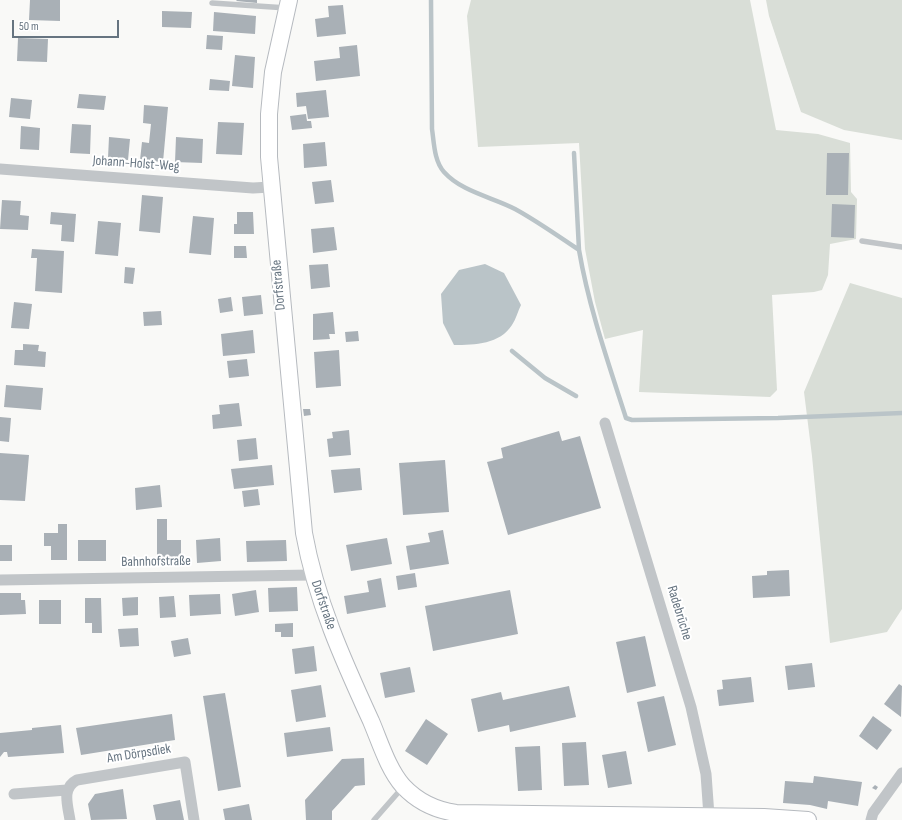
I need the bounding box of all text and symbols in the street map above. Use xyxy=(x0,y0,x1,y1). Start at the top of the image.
scale bar xyxy=(14,12,121,38)
text: 50 m xyxy=(19,19,39,34)
street label: Johann-Holst-Weg xyxy=(92,153,180,175)
street label: Dorfstraße xyxy=(268,259,290,311)
street label: Bahnhofstraße xyxy=(121,553,191,571)
street label: Dorfstraße xyxy=(307,578,339,632)
street label: Radebrüche xyxy=(663,584,695,642)
street label: Am Dörpsdiek xyxy=(106,741,172,767)

